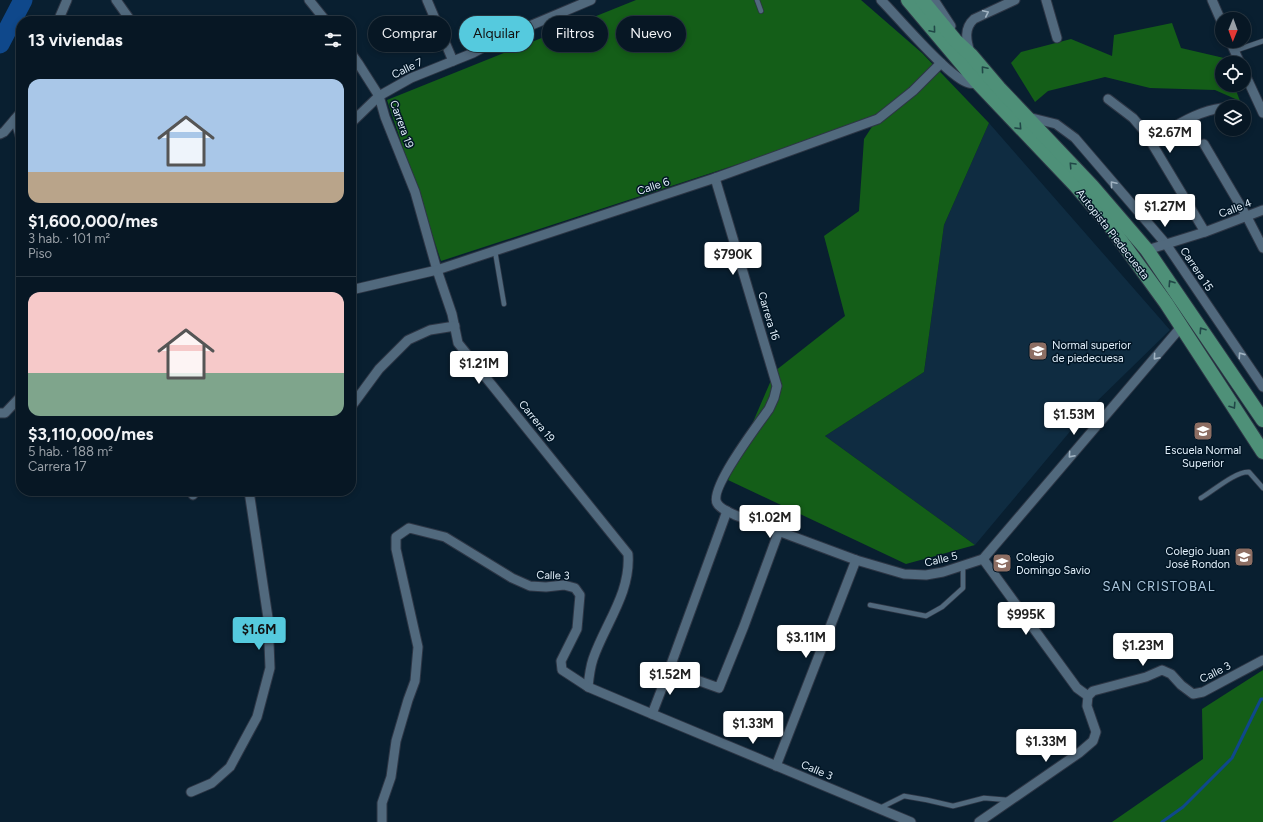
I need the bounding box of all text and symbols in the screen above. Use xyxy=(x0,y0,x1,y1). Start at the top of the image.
one-way arrow xyxy=(981,10,989,18)
north arrow xyxy=(1215,12,1251,48)
map controls xyxy=(1215,12,1251,136)
chip: Comprar xyxy=(368,16,451,52)
chip: Alquilar xyxy=(459,16,534,52)
chip: Filtros xyxy=(542,16,608,52)
chip: Nuevo xyxy=(616,16,686,52)
one-way arrow xyxy=(928,25,935,33)
icon: filters xyxy=(322,29,344,51)
text: 13 viviendas xyxy=(28,30,123,50)
street label: Calle 7 xyxy=(390,55,425,82)
button: locate xyxy=(1215,56,1251,92)
one-way arrow xyxy=(981,67,988,74)
street label: Carrera 19 xyxy=(387,99,416,150)
button: layers xyxy=(1215,100,1251,136)
icon: home xyxy=(150,105,222,177)
pin: $2.67M xyxy=(1137,120,1203,154)
one-way arrow xyxy=(1015,122,1022,130)
text: $2.67M xyxy=(1148,125,1192,140)
one-way arrow xyxy=(1069,162,1077,170)
street label: Calle 6 xyxy=(635,175,671,198)
one-way arrow xyxy=(1111,181,1118,188)
street label: Autopista Piedecuesta xyxy=(1073,187,1152,282)
pin: $1.27M xyxy=(1132,194,1198,228)
street label: Calle 4 xyxy=(1217,196,1254,221)
text: $1.27M xyxy=(1144,199,1186,214)
text: $1,600,000/mes xyxy=(28,211,158,231)
text: 3 hab. · 101 m² xyxy=(28,231,110,246)
pin: $790K xyxy=(705,242,761,276)
street label: Carrera 15 xyxy=(1177,245,1216,294)
text: Piso xyxy=(28,246,52,261)
text: $790K xyxy=(713,247,753,262)
one-way arrow xyxy=(1168,281,1175,288)
street label: Carrera 16 xyxy=(755,290,782,342)
icon: home xyxy=(150,318,222,390)
one-way arrow xyxy=(1200,327,1207,334)
place label: Normal superior de piedecuesa xyxy=(1052,339,1131,365)
school or university icon: Normal superior de piedecuesa xyxy=(1027,340,1049,362)
pin: $1.21M xyxy=(446,351,512,385)
one-way arrow xyxy=(1154,352,1161,359)
one-way arrow xyxy=(1238,352,1246,359)
text: $1.21M xyxy=(459,356,499,371)
street label: Carrera 19 xyxy=(516,398,557,445)
pin: $1.53M xyxy=(1041,402,1107,436)
one-way arrow xyxy=(1228,402,1236,409)
text: $1.53M xyxy=(1053,407,1095,422)
school or university icon: Escuela Normal Superior xyxy=(1192,420,1214,442)
text: $3,110,000/mes xyxy=(28,424,154,444)
text: 5 hab. · 188 m² xyxy=(28,444,113,459)
place label: Escuela Normal Superior xyxy=(1165,444,1241,470)
one-way arrow xyxy=(1069,450,1076,458)
text: Carrera 17 xyxy=(28,459,86,474)
pin: $1.02M xyxy=(737,505,803,539)
text: $1.02M xyxy=(748,510,792,525)
place label: Colegio Juan José Rondon xyxy=(1166,545,1230,571)
school or university icon: Colegio Juan José Rondon xyxy=(1233,546,1255,568)
street label: Calle 5 xyxy=(923,549,959,570)
place label: Colegio Domingo Savio xyxy=(1016,551,1091,577)
school or university icon: Colegio Domingo Savio xyxy=(991,552,1013,574)
street label: Calle 3 xyxy=(536,568,570,583)
district label: SAN CRISTOBAL xyxy=(1103,579,1215,594)
pin: $995K xyxy=(998,602,1054,636)
text: $995K xyxy=(1007,607,1045,622)
pin: $1.6M xyxy=(231,617,287,651)
text: $1.6M xyxy=(242,622,276,637)
pin: $3.11M xyxy=(773,625,839,659)
text: $3.11M xyxy=(786,630,826,645)
pin: $1.23M xyxy=(1110,633,1176,667)
text: $1.23M xyxy=(1122,638,1164,653)
street label: Calle 3 xyxy=(1198,659,1233,686)
pin: $1.52M xyxy=(637,662,703,696)
text: $1.52M xyxy=(649,667,691,682)
pin: $1.33M xyxy=(720,711,786,745)
text: $1.33M xyxy=(732,716,774,731)
pin: $1.33M xyxy=(1013,729,1079,763)
text: $1.33M xyxy=(1025,734,1067,749)
street label: Calle 3 xyxy=(799,758,835,783)

